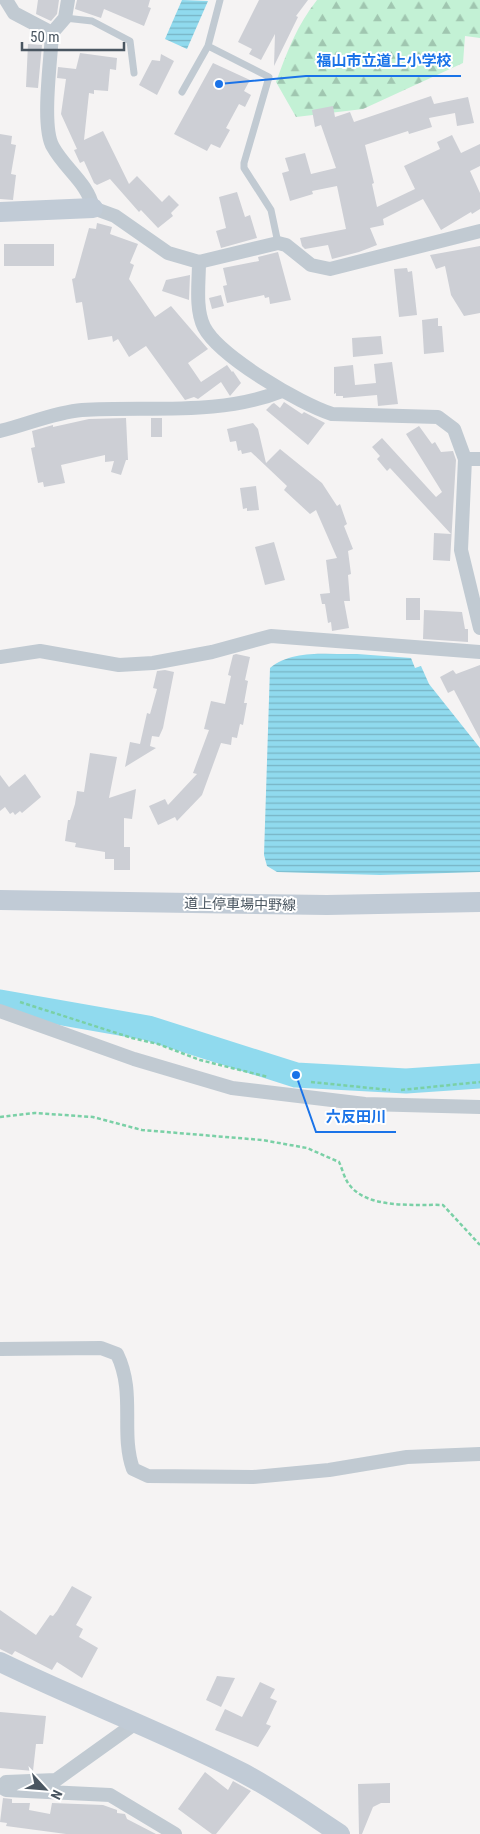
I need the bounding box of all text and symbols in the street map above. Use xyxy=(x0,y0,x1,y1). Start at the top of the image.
scale bar xyxy=(22,20,125,52)
text: 50 m xyxy=(30,28,60,46)
callout: 福山市立道上小学校 xyxy=(306,46,461,76)
text: 福山市立道上小学校 xyxy=(315,52,452,70)
street label: 道上停車場中野線 xyxy=(184,895,296,913)
callout: 六反田川 xyxy=(316,1102,396,1132)
text: 六反田川 xyxy=(326,1108,386,1126)
north arrow xyxy=(20,1764,70,1814)
text: N xyxy=(48,1787,66,1802)

